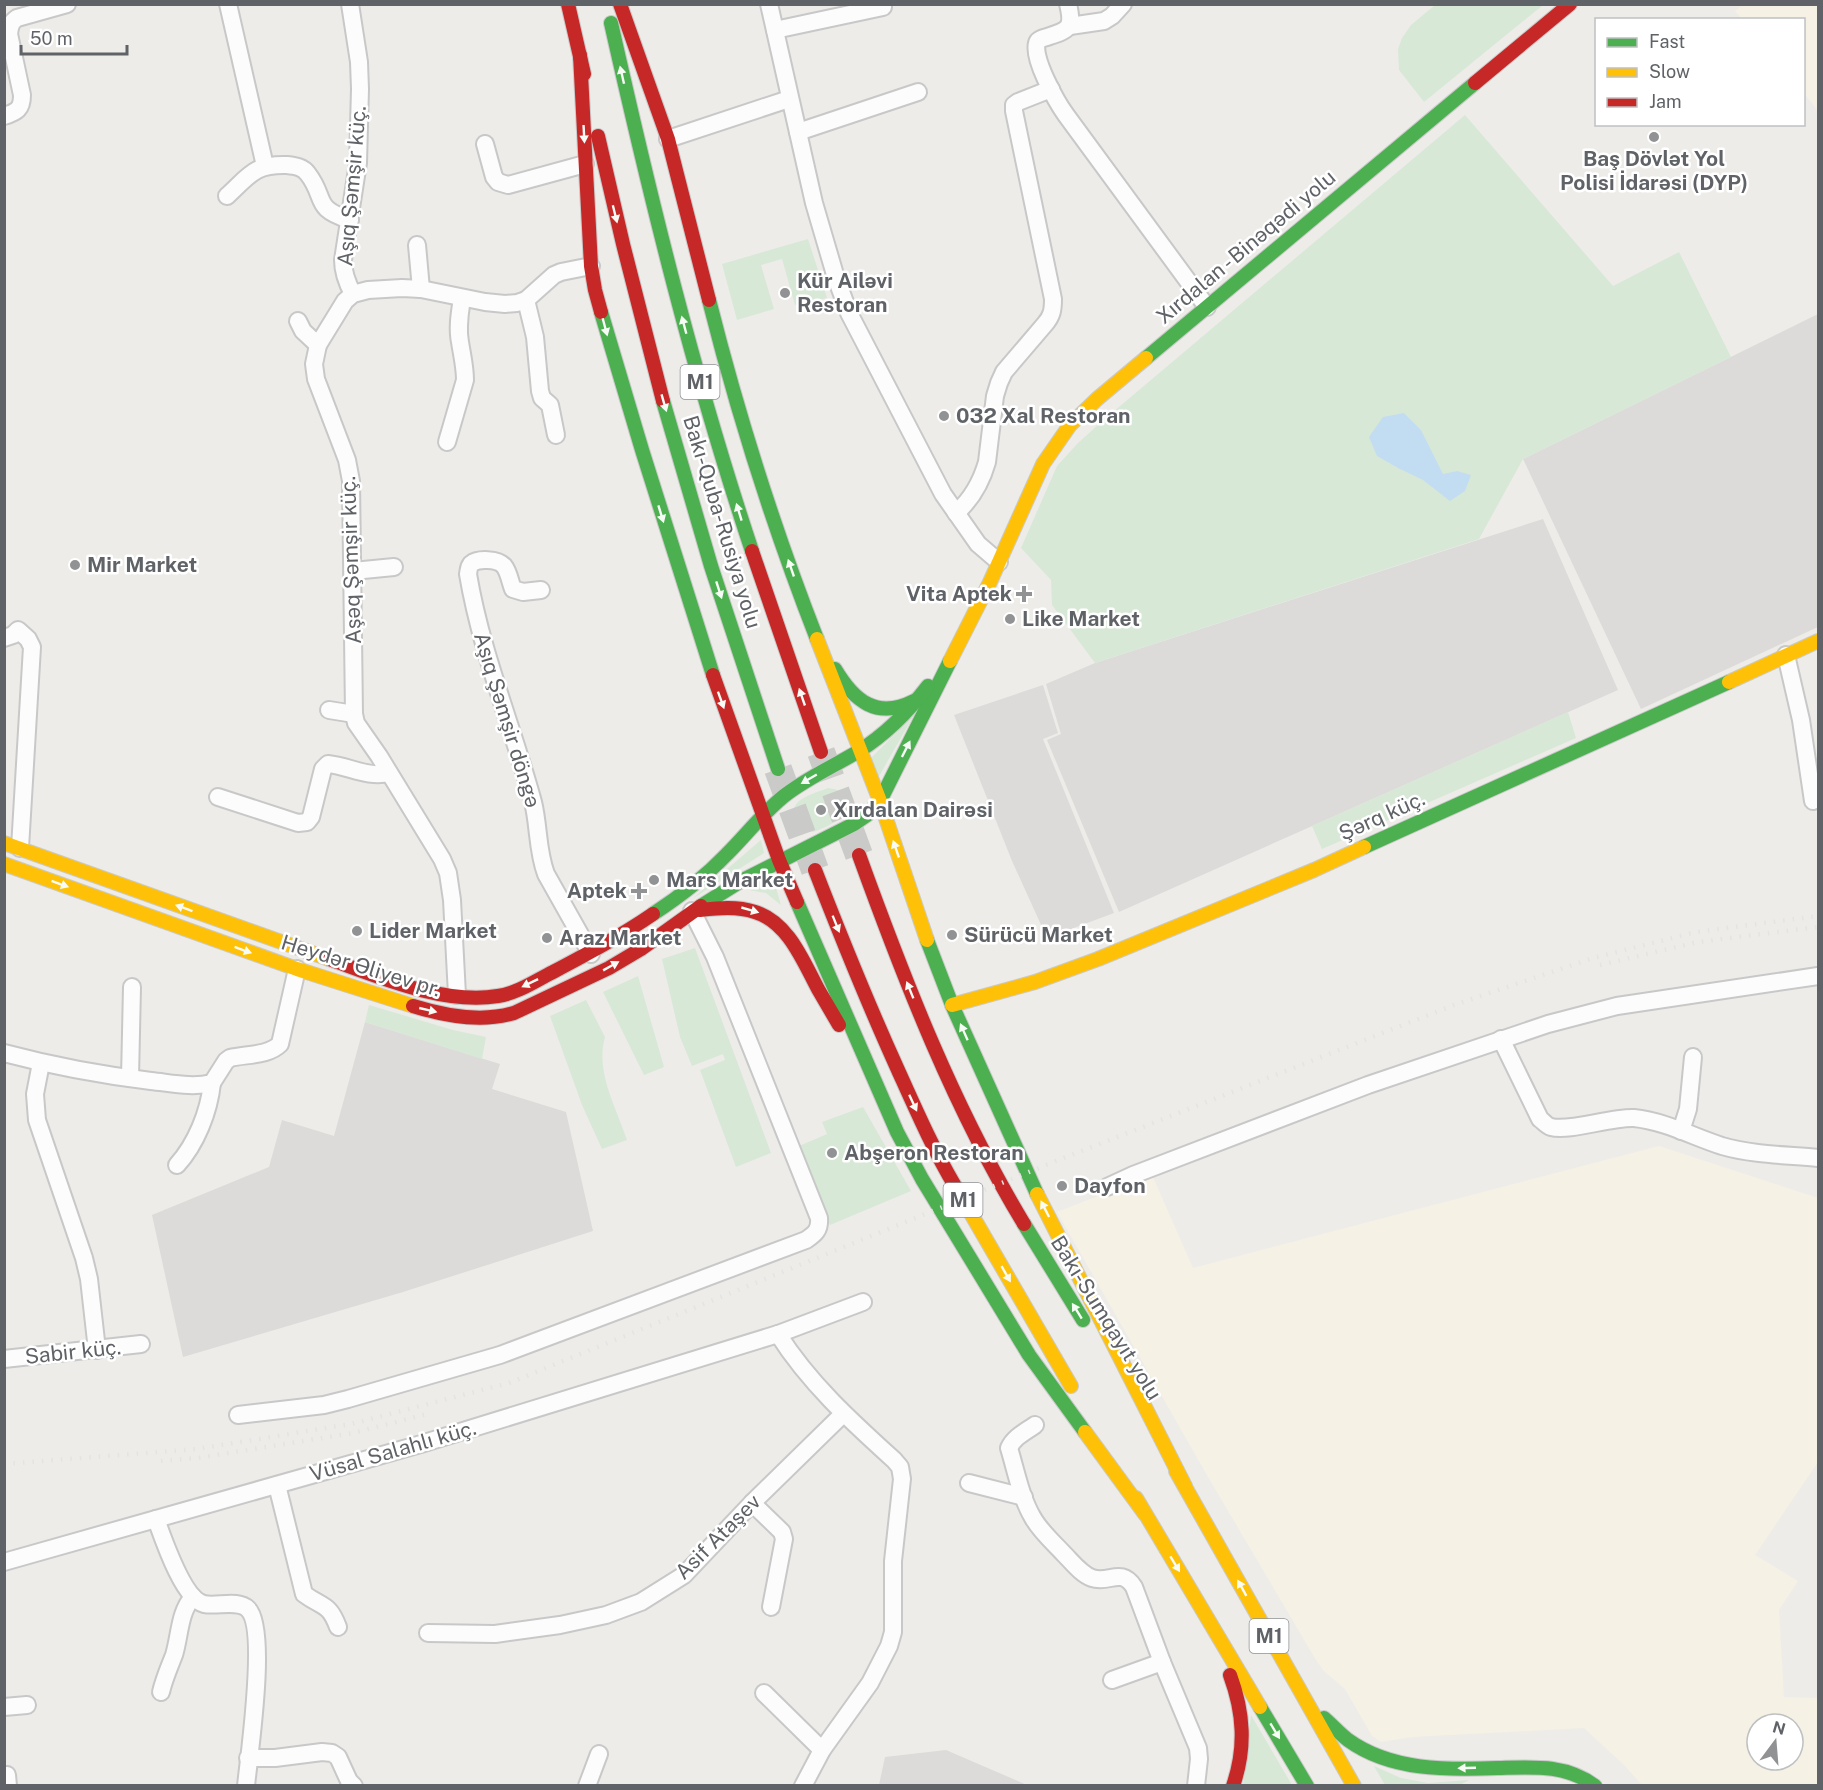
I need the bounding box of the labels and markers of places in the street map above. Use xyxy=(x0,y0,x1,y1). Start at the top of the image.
marker: Baş Dövlət Yol Polisi İdarəsi (DYP) xyxy=(1647,130,1661,144)
place label: Baş Dövlət Yol Polisi İdarəsi (DYP) xyxy=(1560,146,1748,195)
place label: Kür Ailəvi Restoran xyxy=(797,268,893,317)
marker: Kür Ailəvi Restoran xyxy=(778,286,792,300)
place label: 032 Xal Restoran xyxy=(956,403,1131,428)
marker: 032 Xal Restoran xyxy=(937,409,951,423)
place label: Mir Market xyxy=(87,552,197,577)
marker: Mir Market xyxy=(68,558,82,572)
place label: Vita Aptek xyxy=(906,581,1012,606)
marker: Vita Aptek xyxy=(1017,587,1031,601)
place label: Like Market xyxy=(1022,606,1140,631)
marker: Like Market xyxy=(1003,612,1017,626)
place label: Xırdalan Dairəsi xyxy=(833,797,993,822)
marker: Xırdalan Dairəsi xyxy=(814,803,828,817)
place label: Mars Market xyxy=(666,867,793,892)
marker: Mars Market xyxy=(647,873,661,887)
place label: Aptek xyxy=(567,878,627,903)
marker: Aptek xyxy=(632,884,646,898)
place label: Lider Market xyxy=(369,918,497,943)
place label: Sürücü Market xyxy=(964,922,1113,947)
marker: Lider Market xyxy=(350,924,364,938)
place label: Araz Market xyxy=(559,925,682,950)
marker: Sürücü Market xyxy=(945,928,959,942)
marker: Araz Market xyxy=(540,931,554,945)
place label: Abşeron Restoran xyxy=(844,1140,1024,1165)
marker: Abşeron Restoran xyxy=(825,1146,839,1160)
place label: Dayfon xyxy=(1074,1173,1146,1198)
marker: Dayfon xyxy=(1055,1179,1069,1193)

